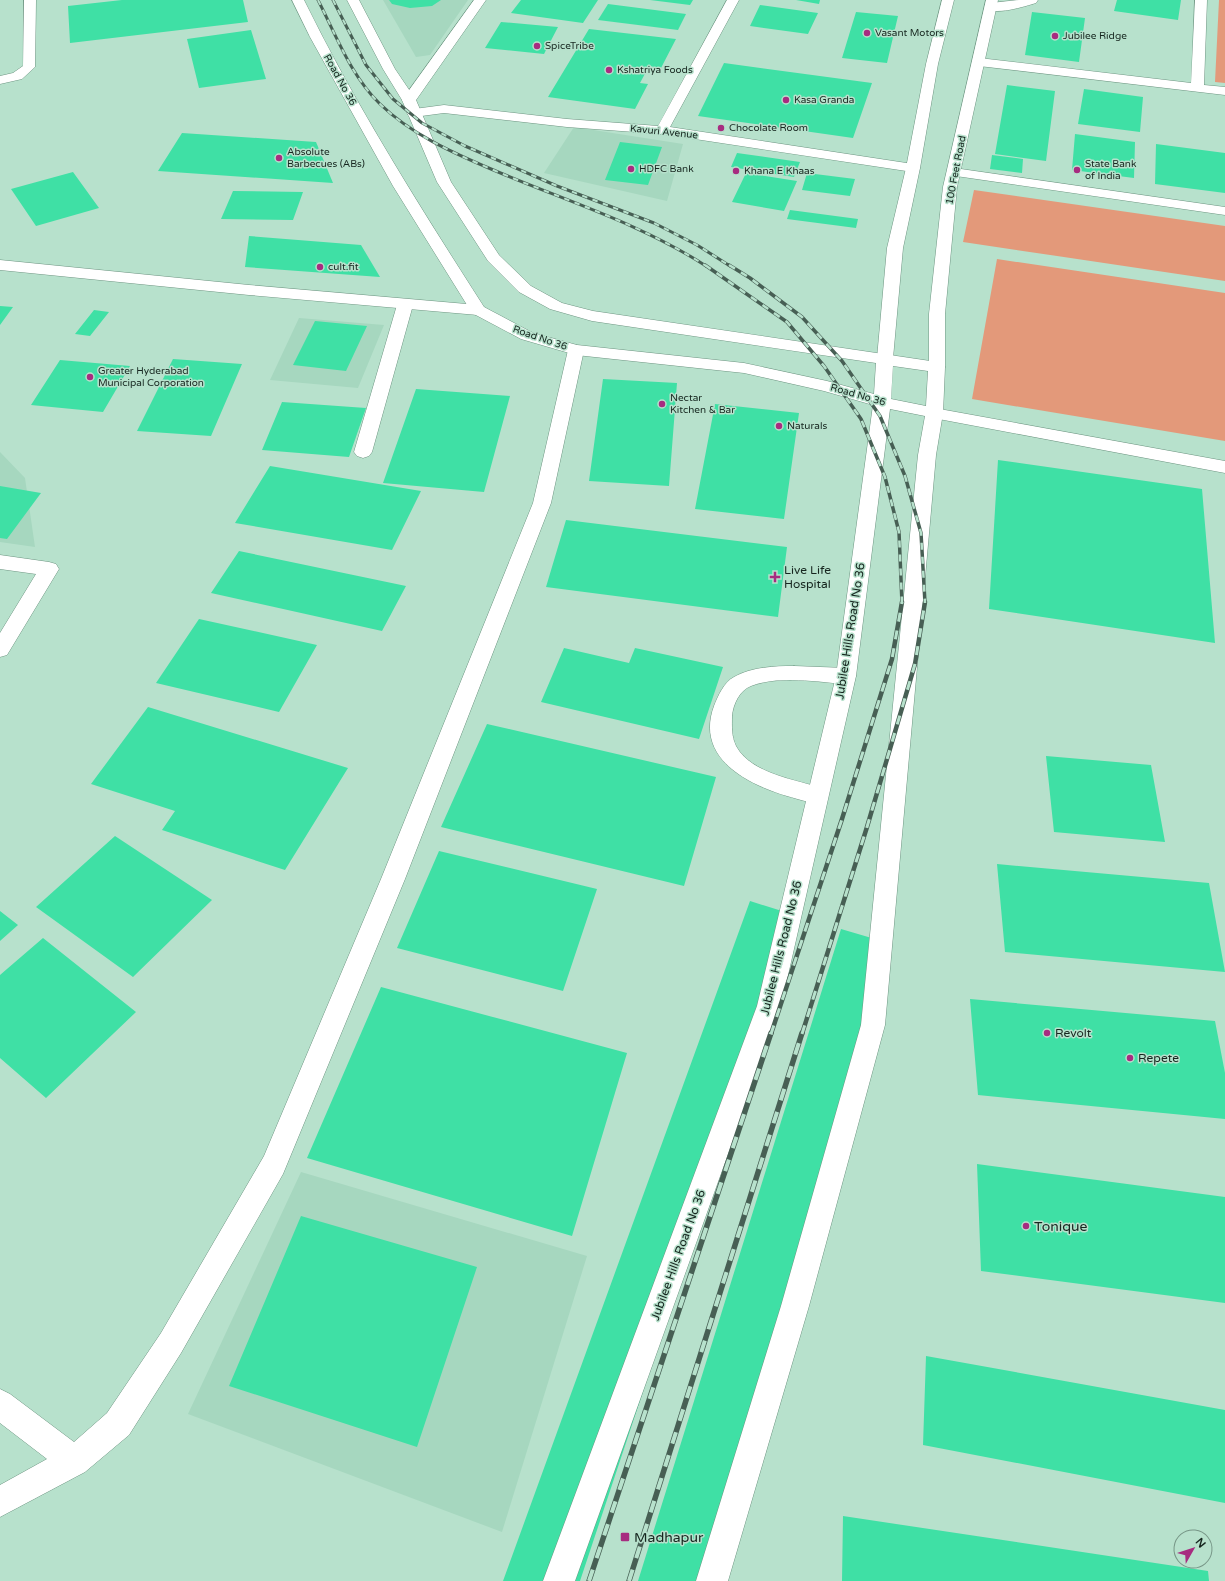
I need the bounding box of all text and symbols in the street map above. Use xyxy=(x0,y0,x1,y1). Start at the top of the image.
place label: Vasant Motors xyxy=(875,27,944,39)
marker: Vasant Motors xyxy=(862,28,872,38)
place label: Jubilee Ridge xyxy=(1063,30,1127,42)
marker: Jubilee Ridge xyxy=(1050,31,1060,41)
place label: SpiceTribe xyxy=(545,40,594,52)
marker: SpiceTribe xyxy=(532,41,542,51)
street label: Road No 36 xyxy=(321,52,359,108)
place label: Kshatriya Foods xyxy=(617,64,693,76)
marker: Kshatriya Foods xyxy=(604,65,614,75)
place label: Kasa Granda xyxy=(794,94,854,106)
marker: Kasa Granda xyxy=(781,95,791,105)
street label: Kavuri Avenue xyxy=(629,122,699,142)
place label: Chocolate Room xyxy=(729,122,808,134)
marker: Chocolate Room xyxy=(716,123,726,133)
street label: 100 Feet Road xyxy=(943,134,969,206)
place label: Absolute Barbecues (ABs) xyxy=(287,146,365,170)
marker: Absolute Barbecues (ABs) xyxy=(274,153,284,163)
place label: State Bank of India xyxy=(1085,158,1137,182)
place label: HDFC Bank xyxy=(639,163,694,175)
marker: HDFC Bank xyxy=(626,164,636,174)
place label: Khana E Khaas xyxy=(744,165,815,177)
marker: State Bank of India xyxy=(1072,165,1082,175)
marker: Khana E Khaas xyxy=(731,166,741,176)
place label: cult.fit xyxy=(328,261,359,273)
marker: cult.fit xyxy=(315,262,325,272)
street label: Road No 36 xyxy=(511,323,569,353)
place label: Greater Hyderabad Municipal Corporation xyxy=(98,365,204,389)
marker: Greater Hyderabad Municipal Corporation xyxy=(85,372,95,382)
street label: Road No 36 xyxy=(829,381,887,409)
place label: Nectar Kitchen & Bar xyxy=(670,392,735,416)
marker: Nectar Kitchen & Bar xyxy=(657,399,667,409)
place label: Naturals xyxy=(787,420,827,432)
marker: Naturals xyxy=(774,421,784,431)
street label: Jubilee Hills Road No 36 xyxy=(832,562,868,700)
place label: Live Life Hospital xyxy=(784,563,831,591)
marker: Live Life Hospital xyxy=(769,571,781,583)
street label: Jubilee Hills Road No 36 xyxy=(757,879,805,1017)
place label: Revolt xyxy=(1055,1026,1092,1040)
marker: Revolt xyxy=(1042,1028,1052,1038)
place label: Repete xyxy=(1138,1051,1179,1065)
marker: Repete xyxy=(1125,1053,1135,1063)
street label: Jubilee Hills Road No 36 xyxy=(648,1188,708,1322)
place label: Tonique xyxy=(1034,1218,1088,1235)
marker: Tonique xyxy=(1021,1221,1031,1231)
place label: Madhapur xyxy=(634,1529,704,1546)
north arrow xyxy=(1173,1529,1213,1569)
marker: Madhapur xyxy=(619,1531,631,1543)
text: N xyxy=(1193,1535,1208,1551)

